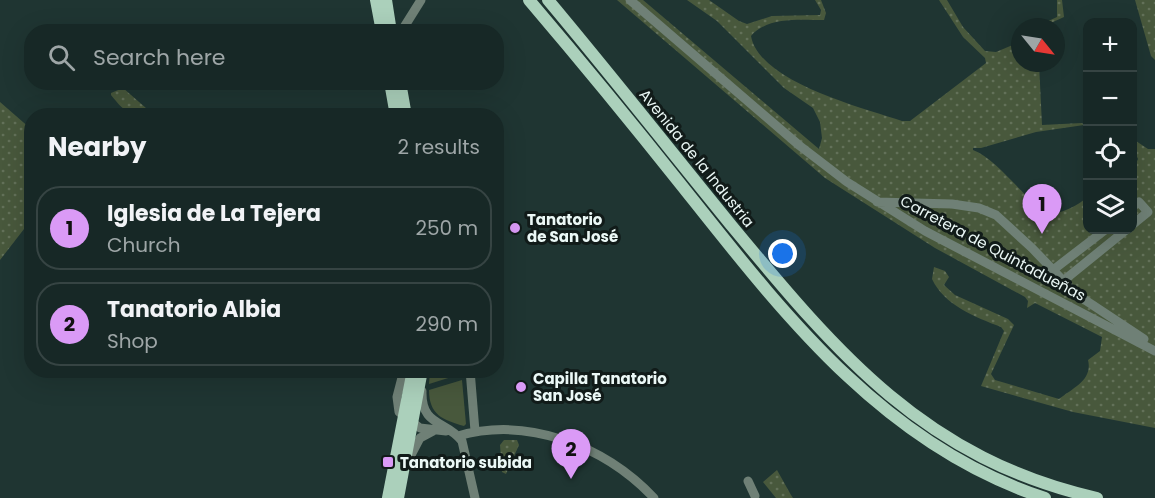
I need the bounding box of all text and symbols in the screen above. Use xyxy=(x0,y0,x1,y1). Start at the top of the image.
north arrow xyxy=(1011,18,1065,72)
map controls xyxy=(1083,18,1137,234)
button: + xyxy=(1083,18,1137,72)
search box xyxy=(24,24,504,90)
icon: search xyxy=(45,41,78,74)
text: Search here xyxy=(93,42,226,73)
button: − xyxy=(1083,72,1137,126)
street label: Avenida de la Industria xyxy=(635,84,759,232)
button: locate xyxy=(1083,126,1137,180)
text: Nearby xyxy=(48,129,146,165)
text: 2 results xyxy=(397,133,480,161)
button: layers xyxy=(1083,180,1137,234)
pin: 1 xyxy=(1022,184,1062,234)
street label: Carretera de Quintadueñas xyxy=(897,190,1089,306)
text: Iglesia de La Tejera xyxy=(107,198,321,229)
place label: Tanatorio de San José xyxy=(527,209,618,247)
text: 1 xyxy=(66,214,73,242)
text: 250 m xyxy=(415,214,478,242)
marker: Tanatorio de San José xyxy=(508,221,522,235)
text: Church xyxy=(107,231,180,259)
your location xyxy=(768,239,797,268)
text: Tanatorio Albia xyxy=(107,294,281,325)
text: 2 xyxy=(64,310,75,338)
text: 290 m xyxy=(415,310,478,338)
text: Shop xyxy=(107,327,158,355)
place label: Capilla Tanatorio San José xyxy=(533,368,667,406)
marker: Capilla Tanatorio San José xyxy=(514,380,528,394)
pin: 2 xyxy=(552,430,590,479)
place label: Tanatorio subida xyxy=(400,452,532,473)
marker: Tanatorio subida xyxy=(381,455,395,469)

